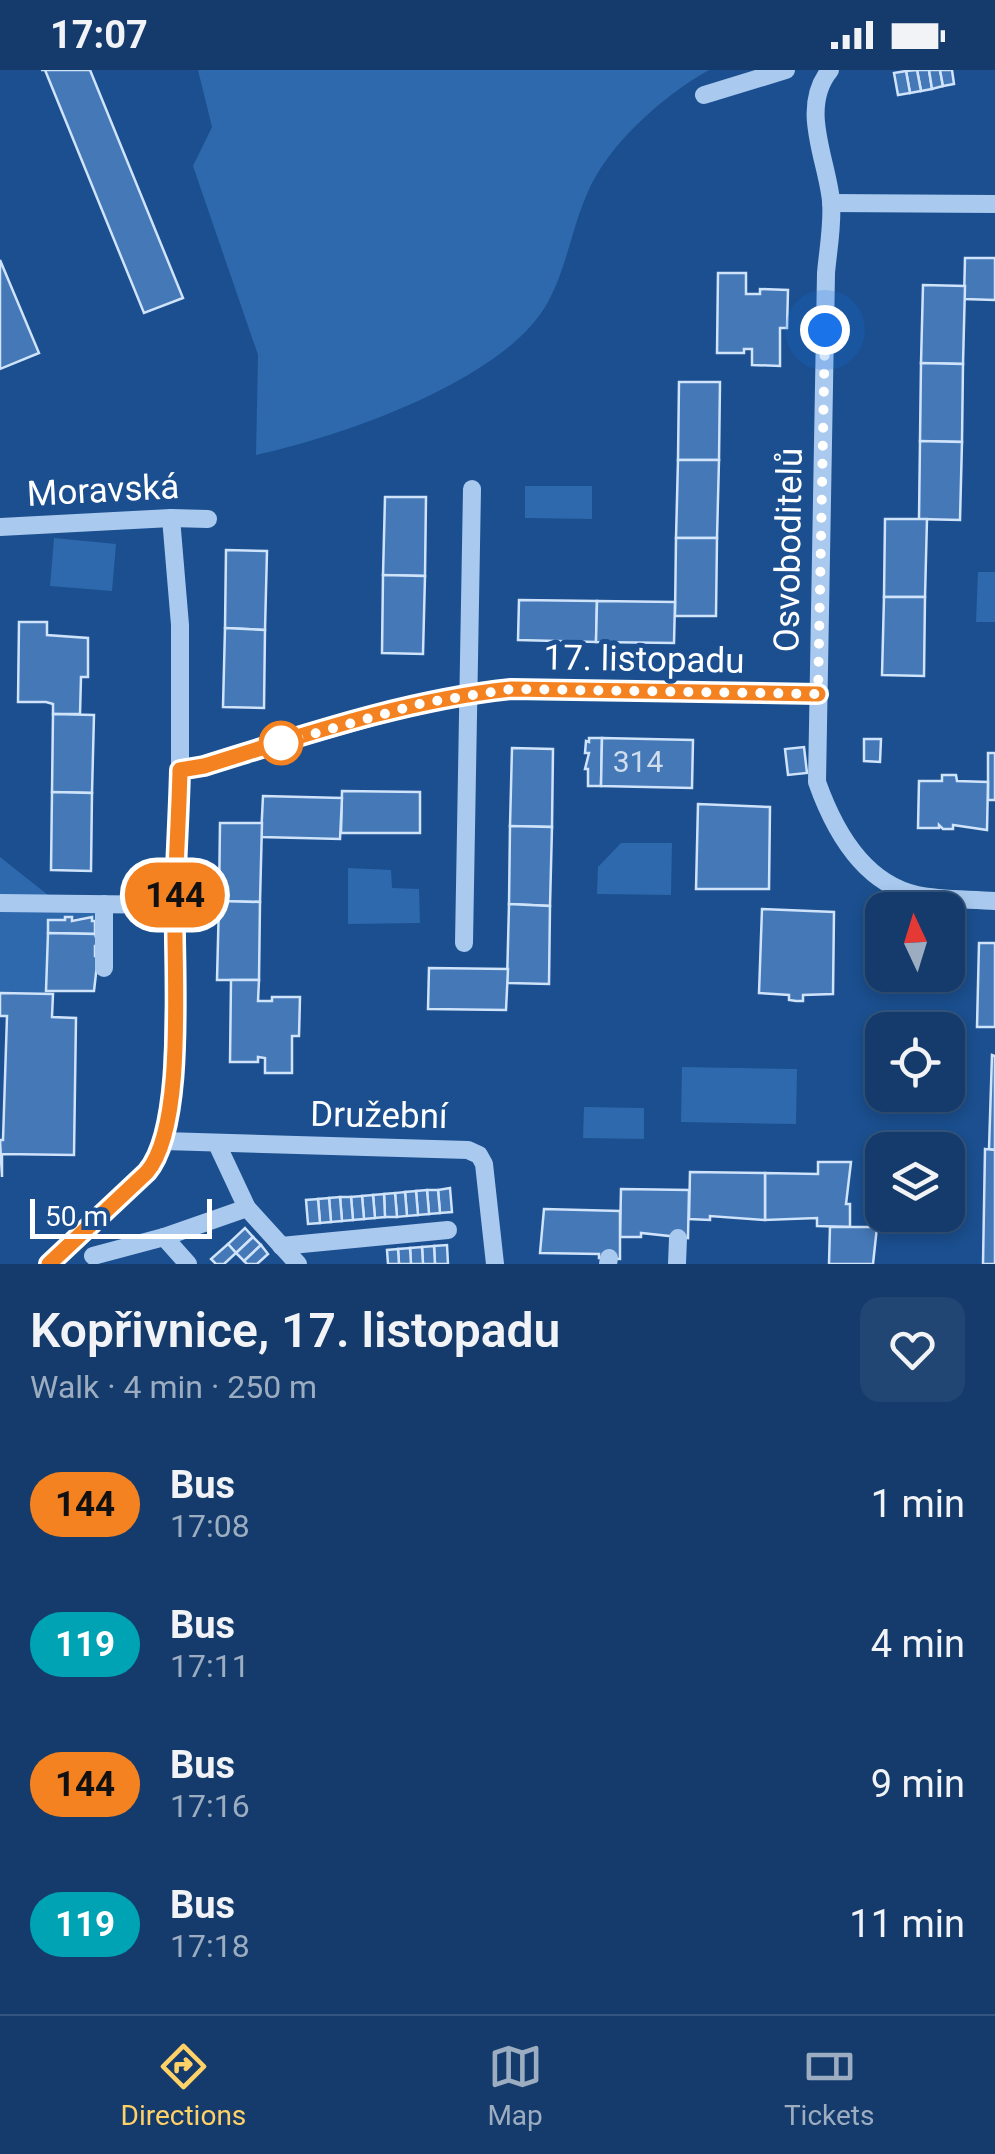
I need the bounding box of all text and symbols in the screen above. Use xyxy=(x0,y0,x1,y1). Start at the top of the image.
text: 17:07 xyxy=(50,13,148,57)
your location xyxy=(800,305,850,355)
street label: Osvoboditelů xyxy=(766,447,811,653)
street label: Moravská xyxy=(26,466,180,515)
street label: 17. listopadu xyxy=(543,637,745,682)
unlabelled marker xyxy=(260,722,302,764)
house number: 314 xyxy=(613,744,663,779)
line badge: 144 xyxy=(118,862,232,928)
text: 144 xyxy=(145,875,205,916)
north arrow xyxy=(865,892,965,992)
map controls xyxy=(865,892,965,1232)
button: locate xyxy=(865,1012,965,1112)
street label: Družební xyxy=(310,1094,449,1137)
button: layers xyxy=(865,1132,965,1232)
scale bar xyxy=(30,1194,212,1238)
text: 50 m xyxy=(45,1200,108,1233)
button: heart xyxy=(860,1297,965,1402)
text: Kopřivnice, 17. listopadu xyxy=(30,1302,560,1359)
text: Walk · 4 min · 250 m xyxy=(30,1368,317,1406)
text: Bus xyxy=(170,1463,235,1507)
text: 1 min xyxy=(871,1482,965,1526)
text: 144 xyxy=(55,1484,115,1525)
text: 17:08 xyxy=(170,1507,250,1545)
text: Bus xyxy=(170,1603,235,1647)
text: 4 min xyxy=(871,1622,965,1666)
text: 119 xyxy=(55,1624,115,1665)
text: 17:11 xyxy=(170,1647,250,1685)
text: Bus xyxy=(170,1743,235,1787)
text: 9 min xyxy=(871,1762,965,1806)
text: 144 xyxy=(55,1764,115,1805)
text: 17:16 xyxy=(170,1787,250,1825)
text: Bus xyxy=(170,1883,235,1927)
text: 11 min xyxy=(849,1902,965,1946)
text: 119 xyxy=(55,1904,115,1945)
text: 17:18 xyxy=(170,1927,250,1965)
tab: Directions xyxy=(121,2039,246,2132)
tab: Map xyxy=(487,2039,543,2132)
tab: Tickets xyxy=(784,2039,874,2132)

